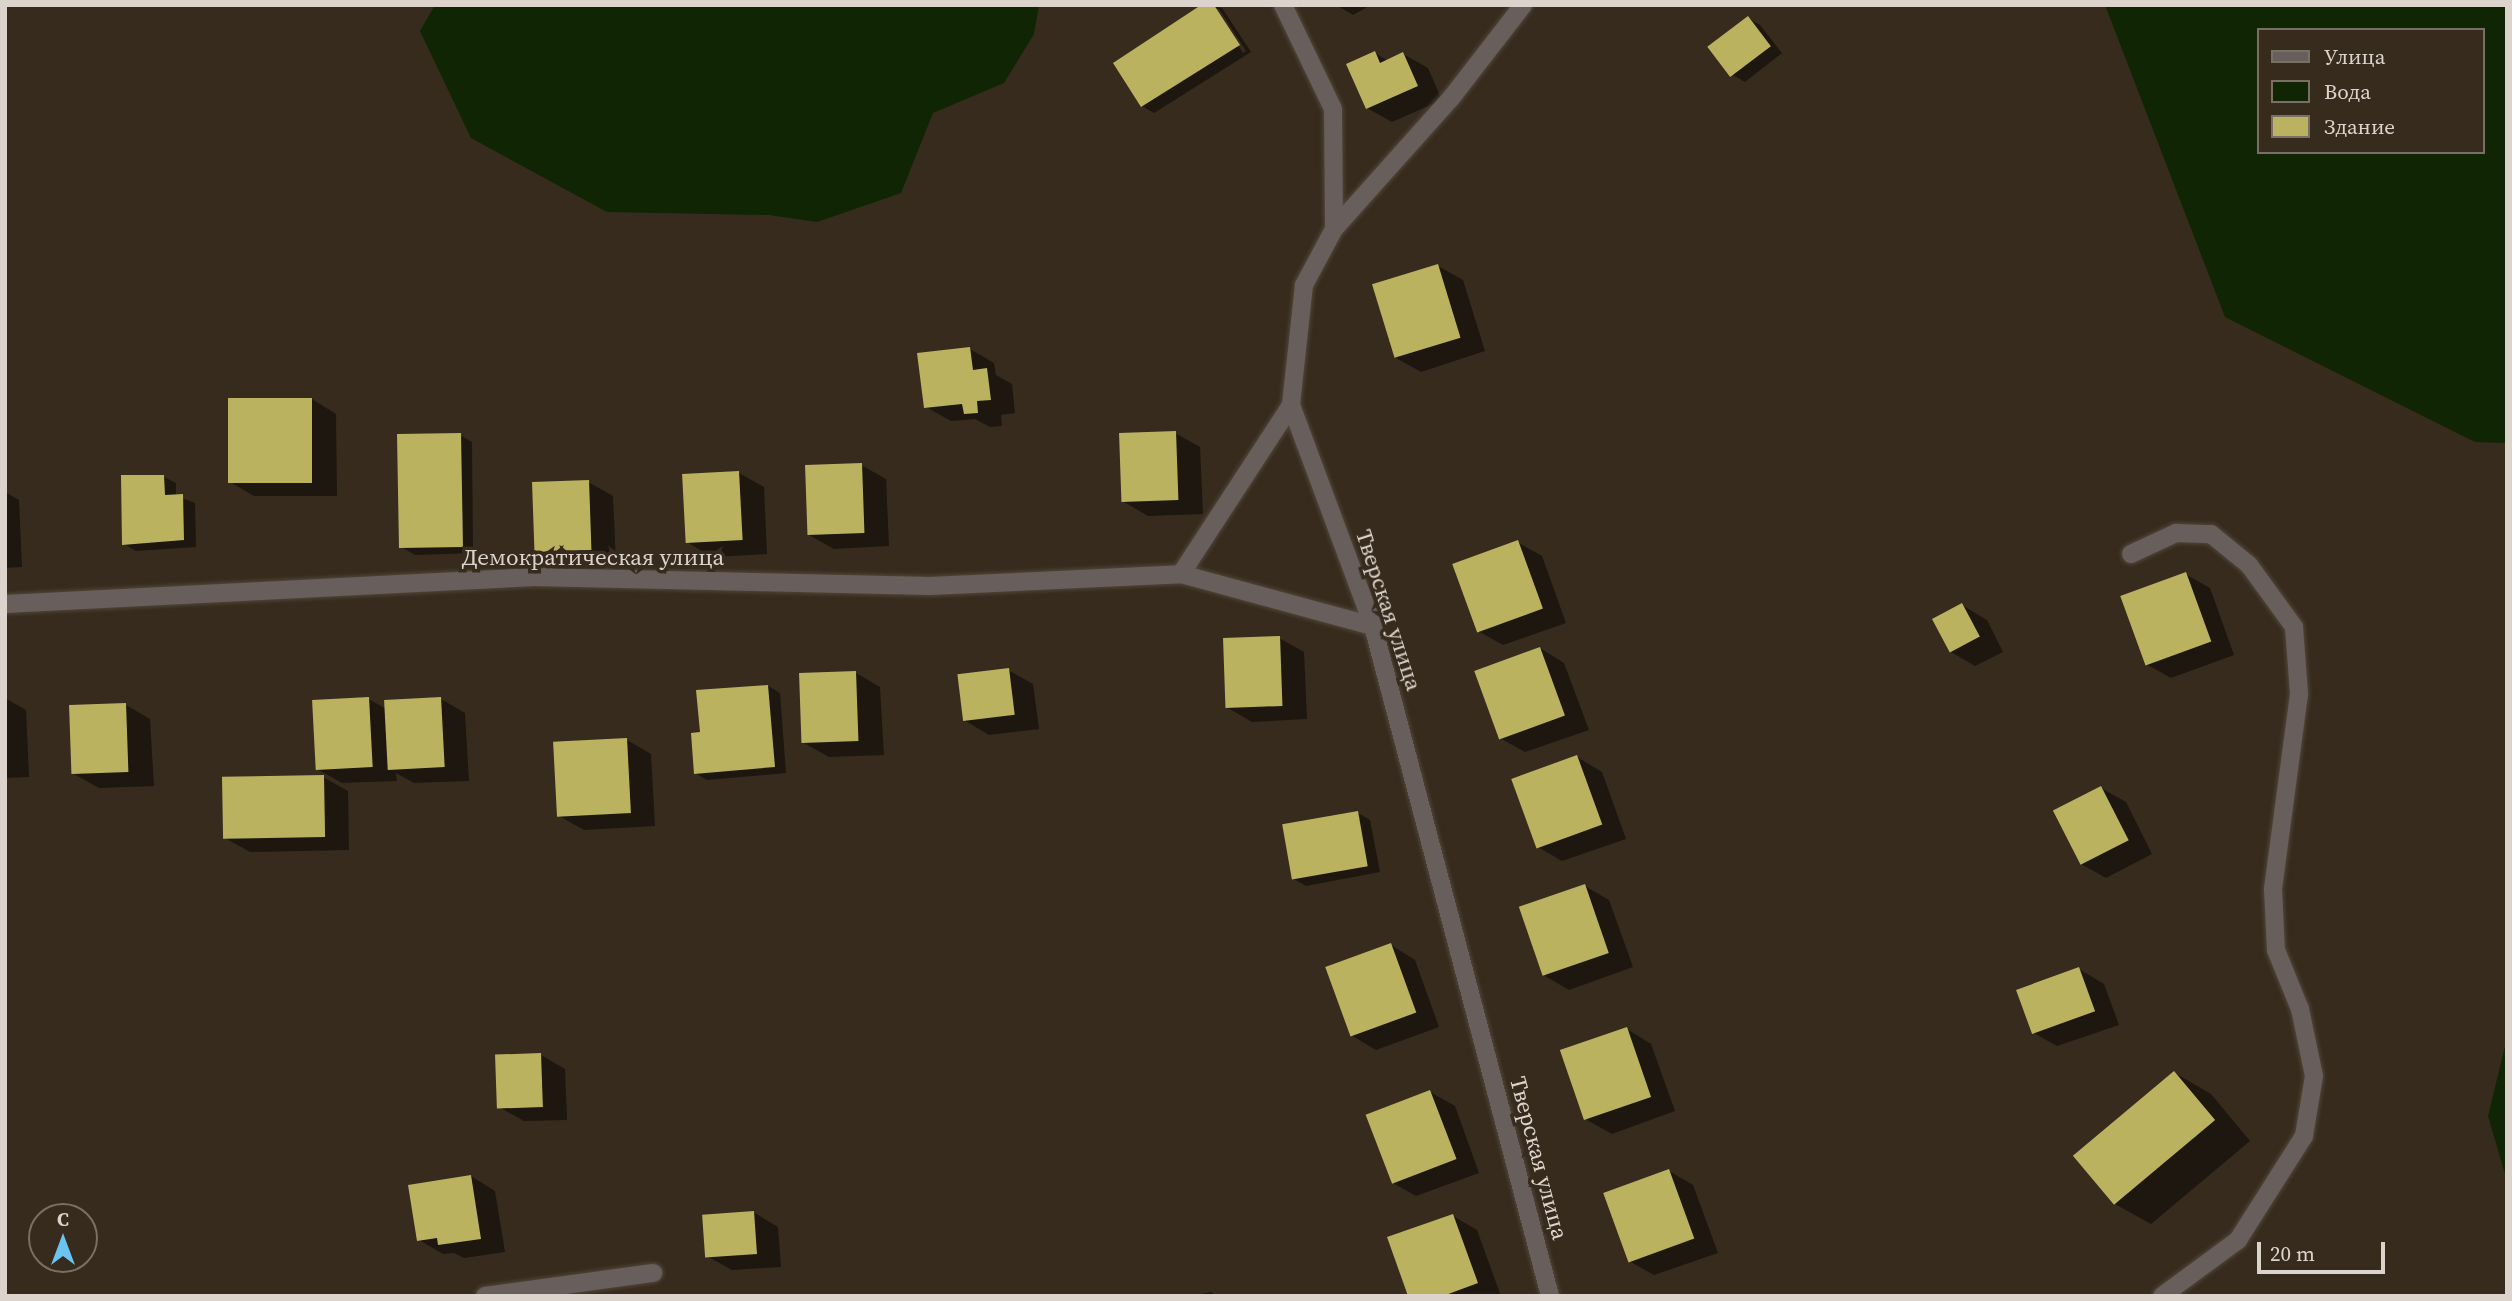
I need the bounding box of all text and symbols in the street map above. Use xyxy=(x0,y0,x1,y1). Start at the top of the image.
legend xyxy=(2256,28,2484,154)
text: Улица xyxy=(2324,42,2385,71)
text: Вода xyxy=(2324,77,2371,106)
text: Здание xyxy=(2324,112,2395,141)
street label: Тверская улица xyxy=(1350,526,1428,694)
street label: Демократическая улица xyxy=(462,543,724,571)
street label: Тверская улица xyxy=(1504,1073,1574,1243)
north arrow xyxy=(28,1203,98,1273)
text: С xyxy=(57,1206,69,1232)
scale bar xyxy=(2260,1228,2388,1272)
text: 20 m xyxy=(2270,1239,2315,1268)

